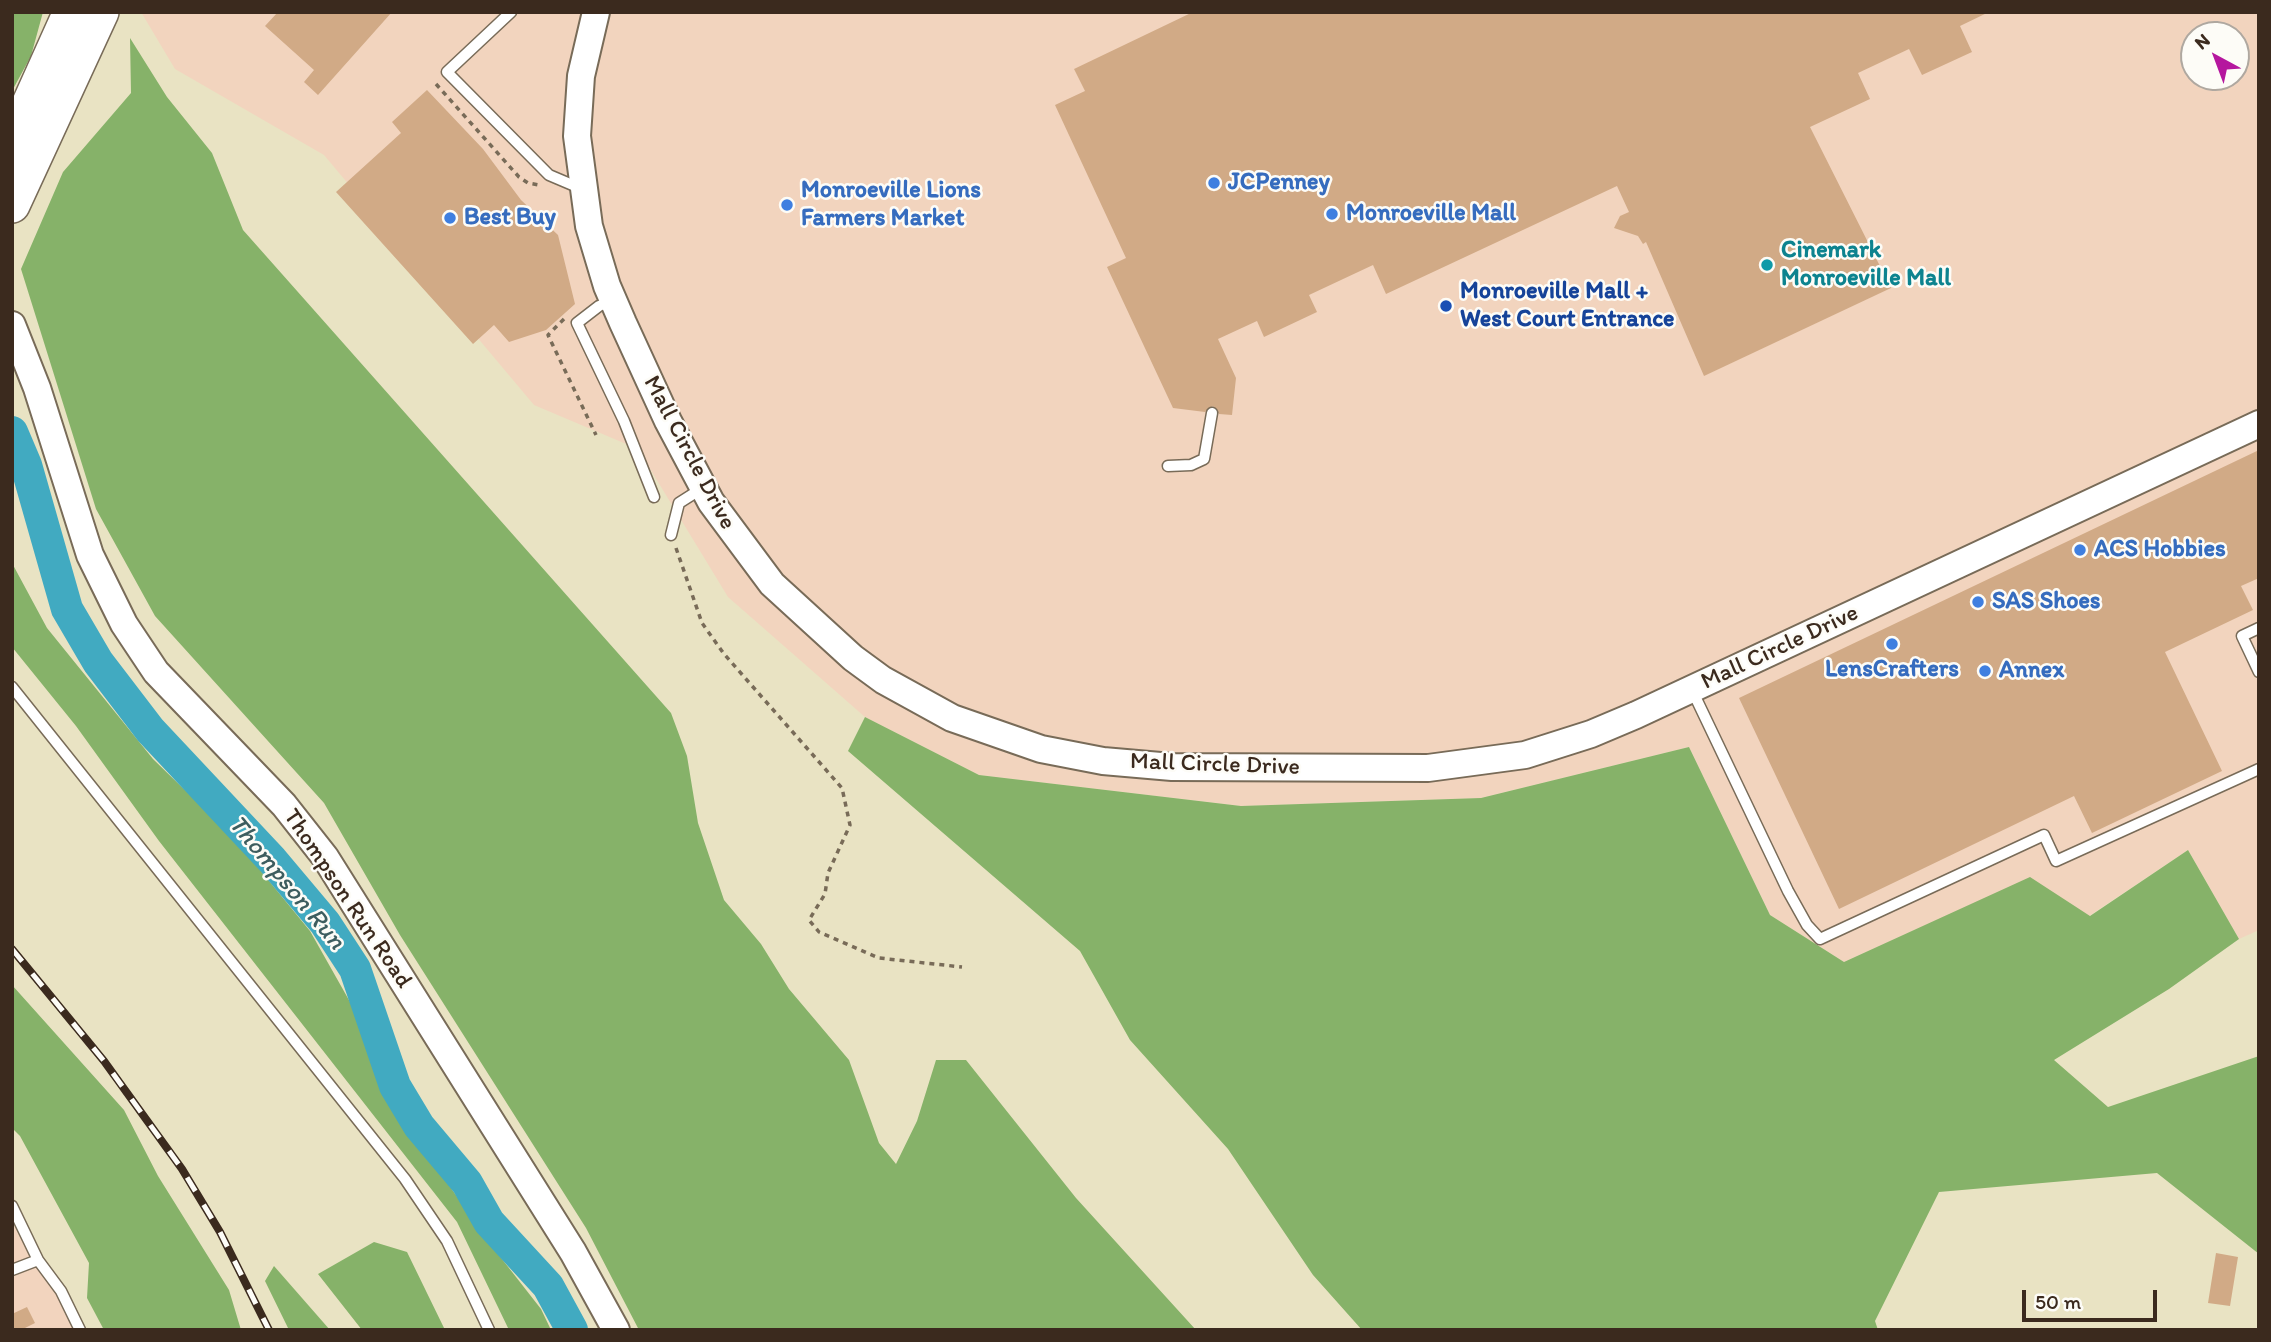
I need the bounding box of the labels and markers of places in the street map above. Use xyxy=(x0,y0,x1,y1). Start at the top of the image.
place label: JCPenney xyxy=(1228,169,1330,197)
marker: JCPenney xyxy=(1206,175,1222,191)
place label: Monroeville Lions Farmers Market xyxy=(801,177,981,233)
marker: Monroeville Lions Farmers Market xyxy=(779,197,795,213)
place label: Monroeville Mall xyxy=(1346,200,1516,228)
place label: Best Buy xyxy=(464,204,556,232)
marker: Monroeville Mall xyxy=(1324,206,1340,222)
marker: Best Buy xyxy=(442,210,458,226)
place label: Cinemark Monroeville Mall xyxy=(1781,237,1951,293)
marker: Cinemark Monroeville Mall xyxy=(1759,257,1775,273)
place label: Monroeville Mall + West Court Entrance xyxy=(1460,278,1675,334)
marker: Monroeville Mall + West Court Entrance xyxy=(1438,298,1454,314)
place label: ACS Hobbies xyxy=(2094,536,2226,564)
marker: ACS Hobbies xyxy=(2072,542,2088,558)
place label: SAS Shoes xyxy=(1992,588,2101,616)
marker: SAS Shoes xyxy=(1970,594,1986,610)
marker: LensCrafters xyxy=(1884,636,1900,652)
place label: LensCrafters xyxy=(1825,656,1959,684)
place label: Annex xyxy=(1999,657,2064,685)
marker: Annex xyxy=(1977,663,1993,679)

